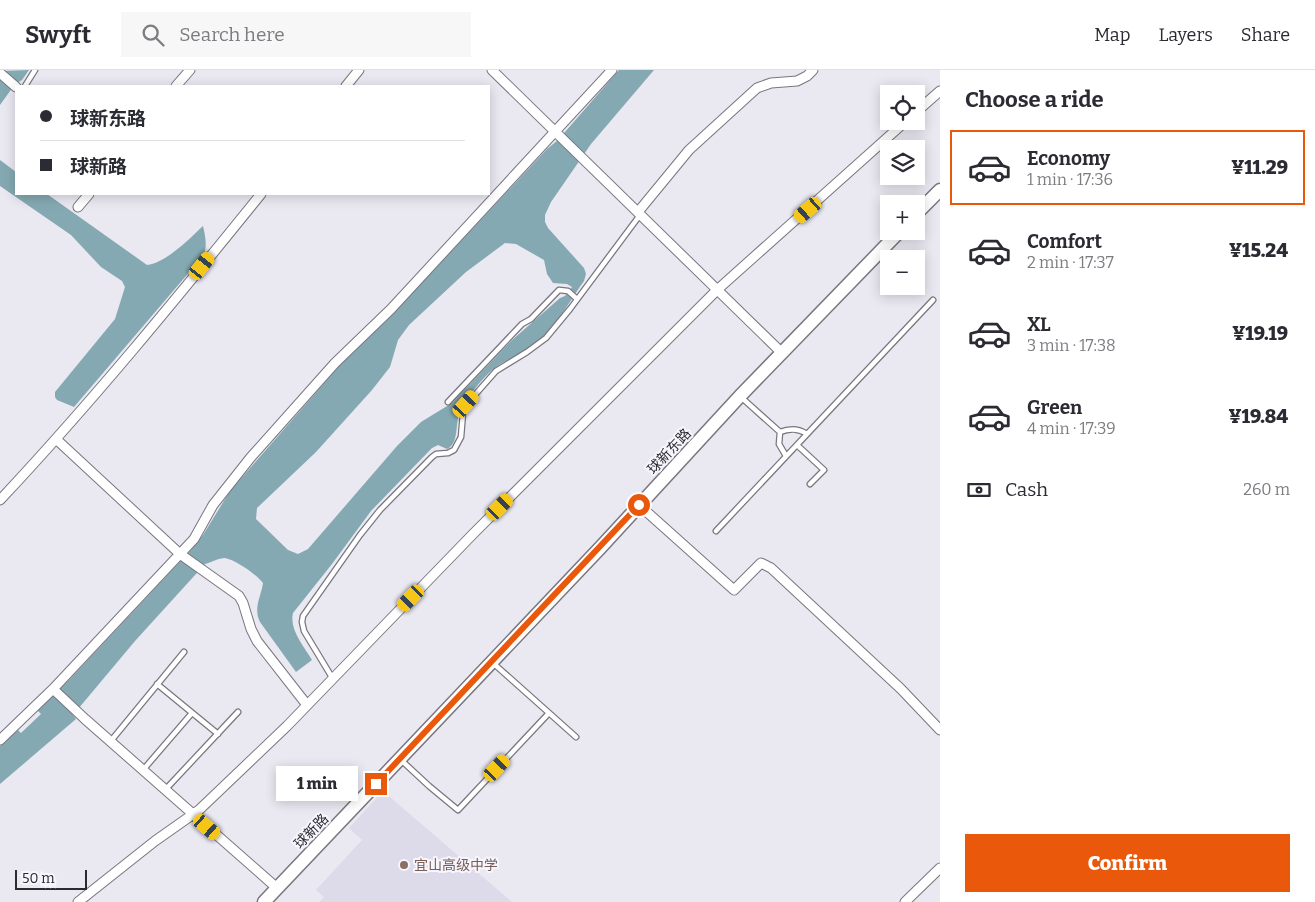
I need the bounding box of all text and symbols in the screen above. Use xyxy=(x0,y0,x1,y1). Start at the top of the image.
search box xyxy=(121,12,471,57)
text: Swyft xyxy=(25,21,91,49)
icon: search xyxy=(139,21,167,49)
text: Search here xyxy=(179,23,285,46)
text: Map xyxy=(1094,24,1130,46)
text: Layers xyxy=(1158,24,1213,46)
text: Share xyxy=(1241,24,1290,46)
map controls xyxy=(880,85,925,295)
button: locate xyxy=(880,85,925,130)
text: Choose a ride xyxy=(965,86,1104,113)
text: 球新东路 xyxy=(70,107,146,130)
button: layers xyxy=(880,140,925,185)
icon: car xyxy=(967,145,1012,190)
text: Economy xyxy=(1027,147,1110,170)
text: 球新路 xyxy=(70,155,127,178)
text: ¥11.29 xyxy=(1231,156,1288,179)
text: 1 min · 17:36 xyxy=(1027,170,1113,189)
car xyxy=(791,194,824,226)
button: + xyxy=(880,195,925,240)
icon: car xyxy=(967,228,1012,273)
text: Comfort xyxy=(1027,230,1102,253)
text: ¥15.24 xyxy=(1229,239,1288,262)
car xyxy=(186,250,217,282)
button: − xyxy=(880,250,925,295)
text: 2 min · 17:37 xyxy=(1027,253,1114,272)
icon: car xyxy=(967,311,1012,356)
text: XL xyxy=(1027,313,1051,336)
text: ¥19.19 xyxy=(1232,322,1288,345)
text: 3 min · 17:38 xyxy=(1027,336,1116,355)
car xyxy=(450,388,481,420)
icon: car xyxy=(967,394,1012,439)
text: Green xyxy=(1027,396,1082,419)
text: ¥19.84 xyxy=(1228,405,1288,428)
text: 4 min · 17:39 xyxy=(1027,419,1116,438)
street label: 球新东路 xyxy=(644,425,695,478)
icon: cash xyxy=(965,476,993,504)
text: Cash xyxy=(1005,478,1048,501)
text: 260 m xyxy=(1243,480,1290,499)
car xyxy=(484,491,515,523)
route start xyxy=(628,494,650,516)
car xyxy=(395,582,426,614)
car xyxy=(481,752,512,784)
callout: 1 min xyxy=(276,766,358,802)
route end xyxy=(365,773,387,795)
text: 1 min xyxy=(297,774,337,793)
street label: 球新路 xyxy=(291,810,332,852)
car xyxy=(190,811,223,843)
button: Confirm xyxy=(965,834,1290,892)
place label: 宜山高级中学 xyxy=(414,857,498,874)
marker: 宜山高级中学 xyxy=(398,859,410,871)
scale bar xyxy=(15,867,88,890)
text: 50 m xyxy=(22,870,55,887)

